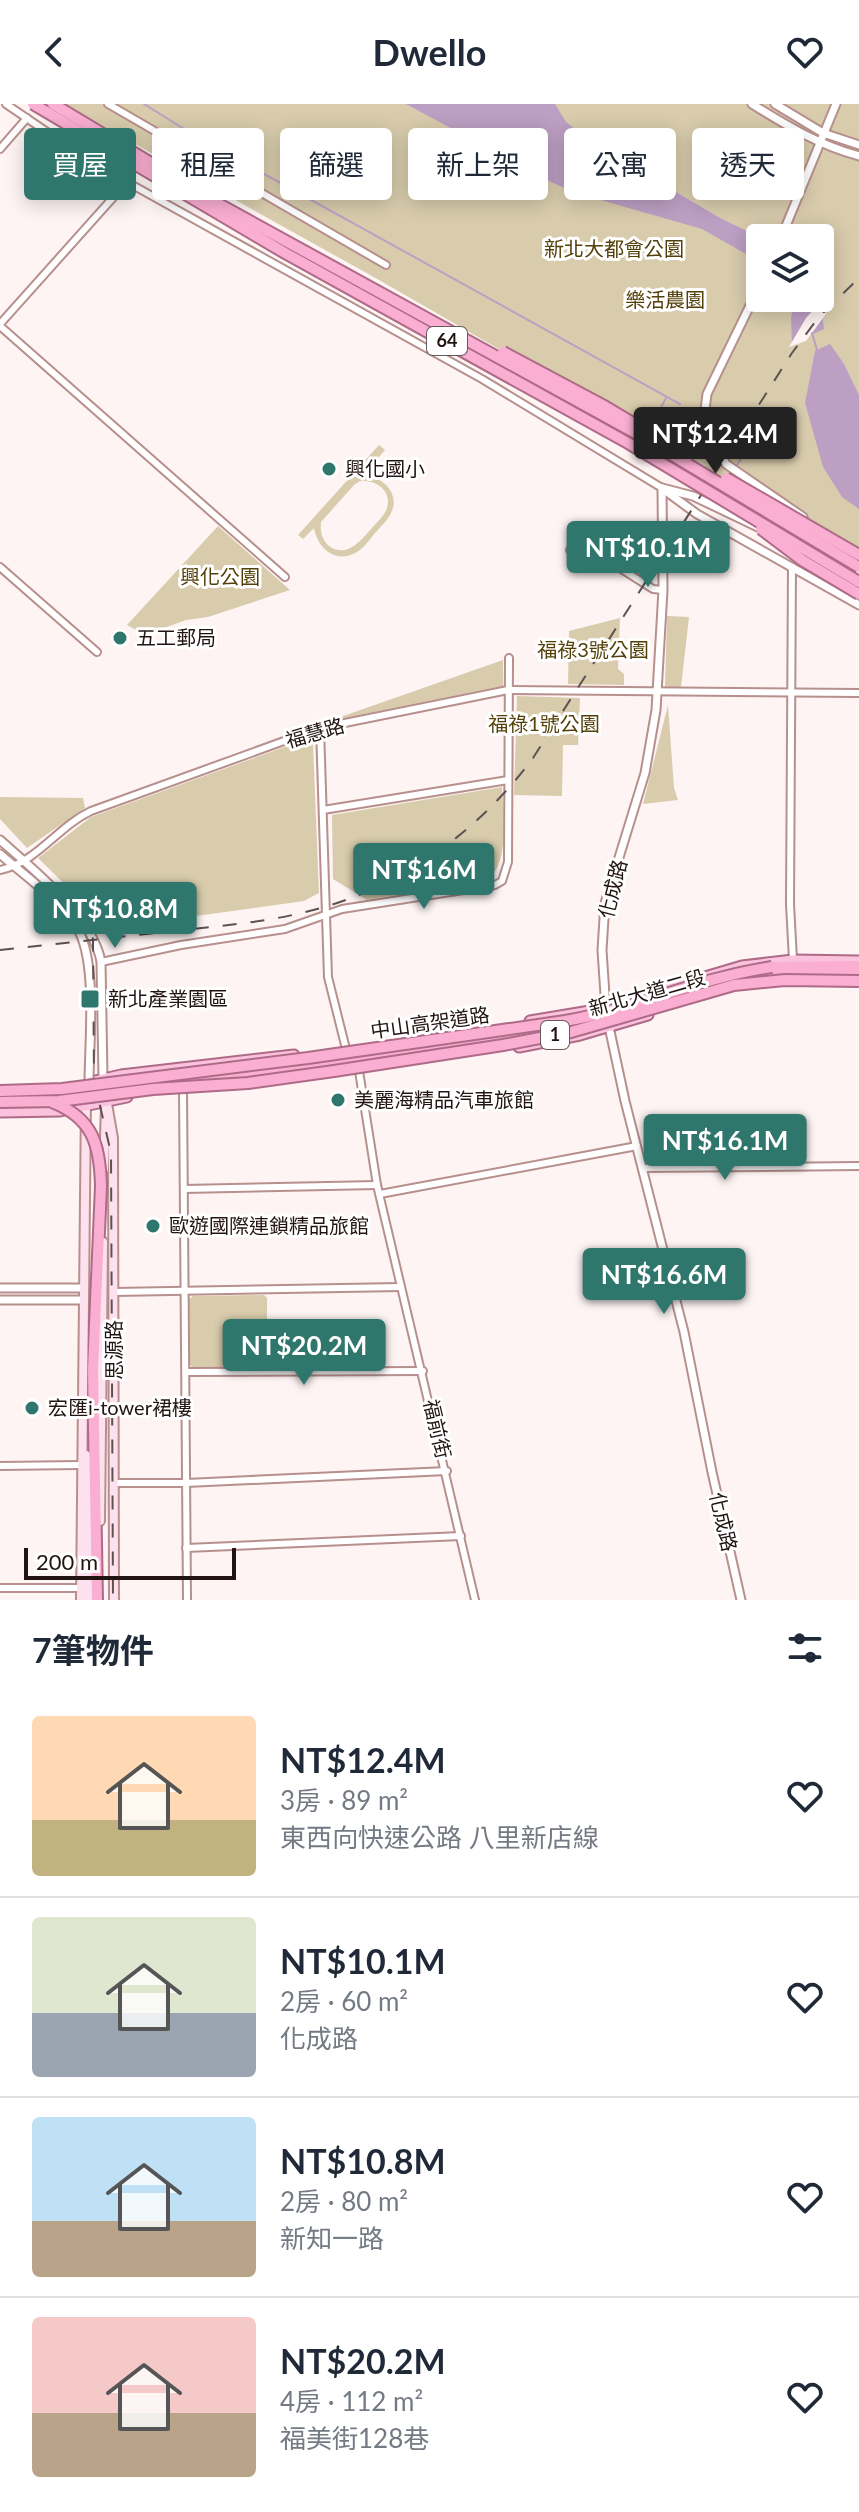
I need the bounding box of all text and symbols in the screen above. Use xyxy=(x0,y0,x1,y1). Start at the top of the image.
icon: back xyxy=(32,30,76,74)
text: Dwello xyxy=(373,30,486,74)
icon: heart xyxy=(783,30,827,74)
chip: 買屋 xyxy=(24,128,136,200)
chip: 租屋 xyxy=(152,128,264,200)
chip: 篩選 xyxy=(280,128,392,200)
chip: 新上架 xyxy=(408,128,548,200)
chip: 公寓 xyxy=(564,128,676,200)
chip: 透天 xyxy=(692,128,804,200)
map controls xyxy=(746,224,834,312)
button: layers xyxy=(746,224,834,312)
park label: 新北大都會公園 xyxy=(544,236,684,260)
park label: 樂活農園 xyxy=(625,287,705,311)
road number: 64 xyxy=(427,327,467,355)
pin: NT$12.4M xyxy=(632,407,798,475)
text: NT$12.4M xyxy=(652,417,778,449)
place label: 興化國小 xyxy=(345,456,425,480)
marker: 興化國小 xyxy=(320,460,338,478)
pin: NT$10.1M xyxy=(565,521,731,589)
text: NT$10.1M xyxy=(585,531,711,563)
park label: 興化公園 xyxy=(180,564,260,588)
place label: 五工郵局 xyxy=(136,625,216,649)
marker: 五工郵局 xyxy=(111,629,129,647)
park label: 福祿3號公園 xyxy=(537,637,649,661)
park label: 福祿1號公園 xyxy=(488,711,600,735)
street label: 福慧路 xyxy=(283,712,347,752)
pin: NT$16M xyxy=(359,843,489,911)
text: NT$16M xyxy=(371,853,477,885)
street label: 化成路 xyxy=(593,857,631,921)
pin: NT$10.8M xyxy=(32,882,198,950)
text: NT$10.8M xyxy=(52,892,178,924)
street label: 新北大道二段 xyxy=(586,964,708,1020)
place label: 新北產業園區 xyxy=(108,986,228,1010)
marker: 新北產業園區 xyxy=(79,988,101,1010)
street label: 中山高架道路 xyxy=(369,1002,491,1042)
road number: 1 xyxy=(541,1021,569,1049)
place label: 美麗海精品汽車旅館 xyxy=(354,1087,534,1111)
marker: 美麗海精品汽車旅館 xyxy=(329,1091,347,1109)
pin: NT$16.1M xyxy=(642,1114,808,1182)
text: NT$16.1M xyxy=(662,1124,788,1156)
place label: 歐遊國際連鎖精品旅館 xyxy=(169,1213,369,1237)
marker: 歐遊國際連鎖精品旅館 xyxy=(144,1217,162,1235)
pin: NT$16.6M xyxy=(581,1248,747,1316)
text: NT$16.6M xyxy=(601,1258,727,1290)
pin: NT$20.2M xyxy=(221,1319,387,1387)
street label: 思源路 xyxy=(101,1320,125,1380)
text: NT$20.2M xyxy=(241,1329,367,1361)
place label: 宏匯i-tower裙樓 xyxy=(48,1395,192,1419)
street label: 福前街 xyxy=(420,1397,456,1461)
marker: 宏匯i-tower裙樓 xyxy=(23,1399,41,1417)
street label: 化成路 xyxy=(706,1490,742,1554)
scale bar xyxy=(24,1544,236,1580)
text: 200 m xyxy=(36,1548,98,1575)
icon: filters xyxy=(783,1626,827,1670)
text: 7筆物件 xyxy=(32,1629,154,1670)
text: NT$12.4M xyxy=(280,1739,446,1780)
icon: home xyxy=(96,1748,192,1844)
icon: heart xyxy=(783,1774,827,1818)
text: 3房 · 89 m² xyxy=(280,1784,408,1816)
text: 東西向快速公路 八里新店線 xyxy=(280,1821,599,1853)
text: NT$10.1M xyxy=(280,1940,446,1981)
icon: home xyxy=(96,1949,192,2045)
icon: heart xyxy=(783,1975,827,2019)
text: 2房 · 60 m² xyxy=(280,1985,408,2017)
text: 化成路 xyxy=(280,2022,358,2054)
text: NT$10.8M xyxy=(280,2140,446,2181)
icon: home xyxy=(96,2149,192,2245)
icon: heart xyxy=(783,2175,827,2219)
text: 2房 · 80 m² xyxy=(280,2185,408,2217)
text: 新知一路 xyxy=(280,2222,384,2254)
text: NT$20.2M xyxy=(280,2340,446,2381)
icon: home xyxy=(96,2349,192,2445)
icon: heart xyxy=(783,2375,827,2419)
text: 4房 · 112 m² xyxy=(280,2385,423,2417)
text: 福美街128巷 xyxy=(280,2422,429,2454)

